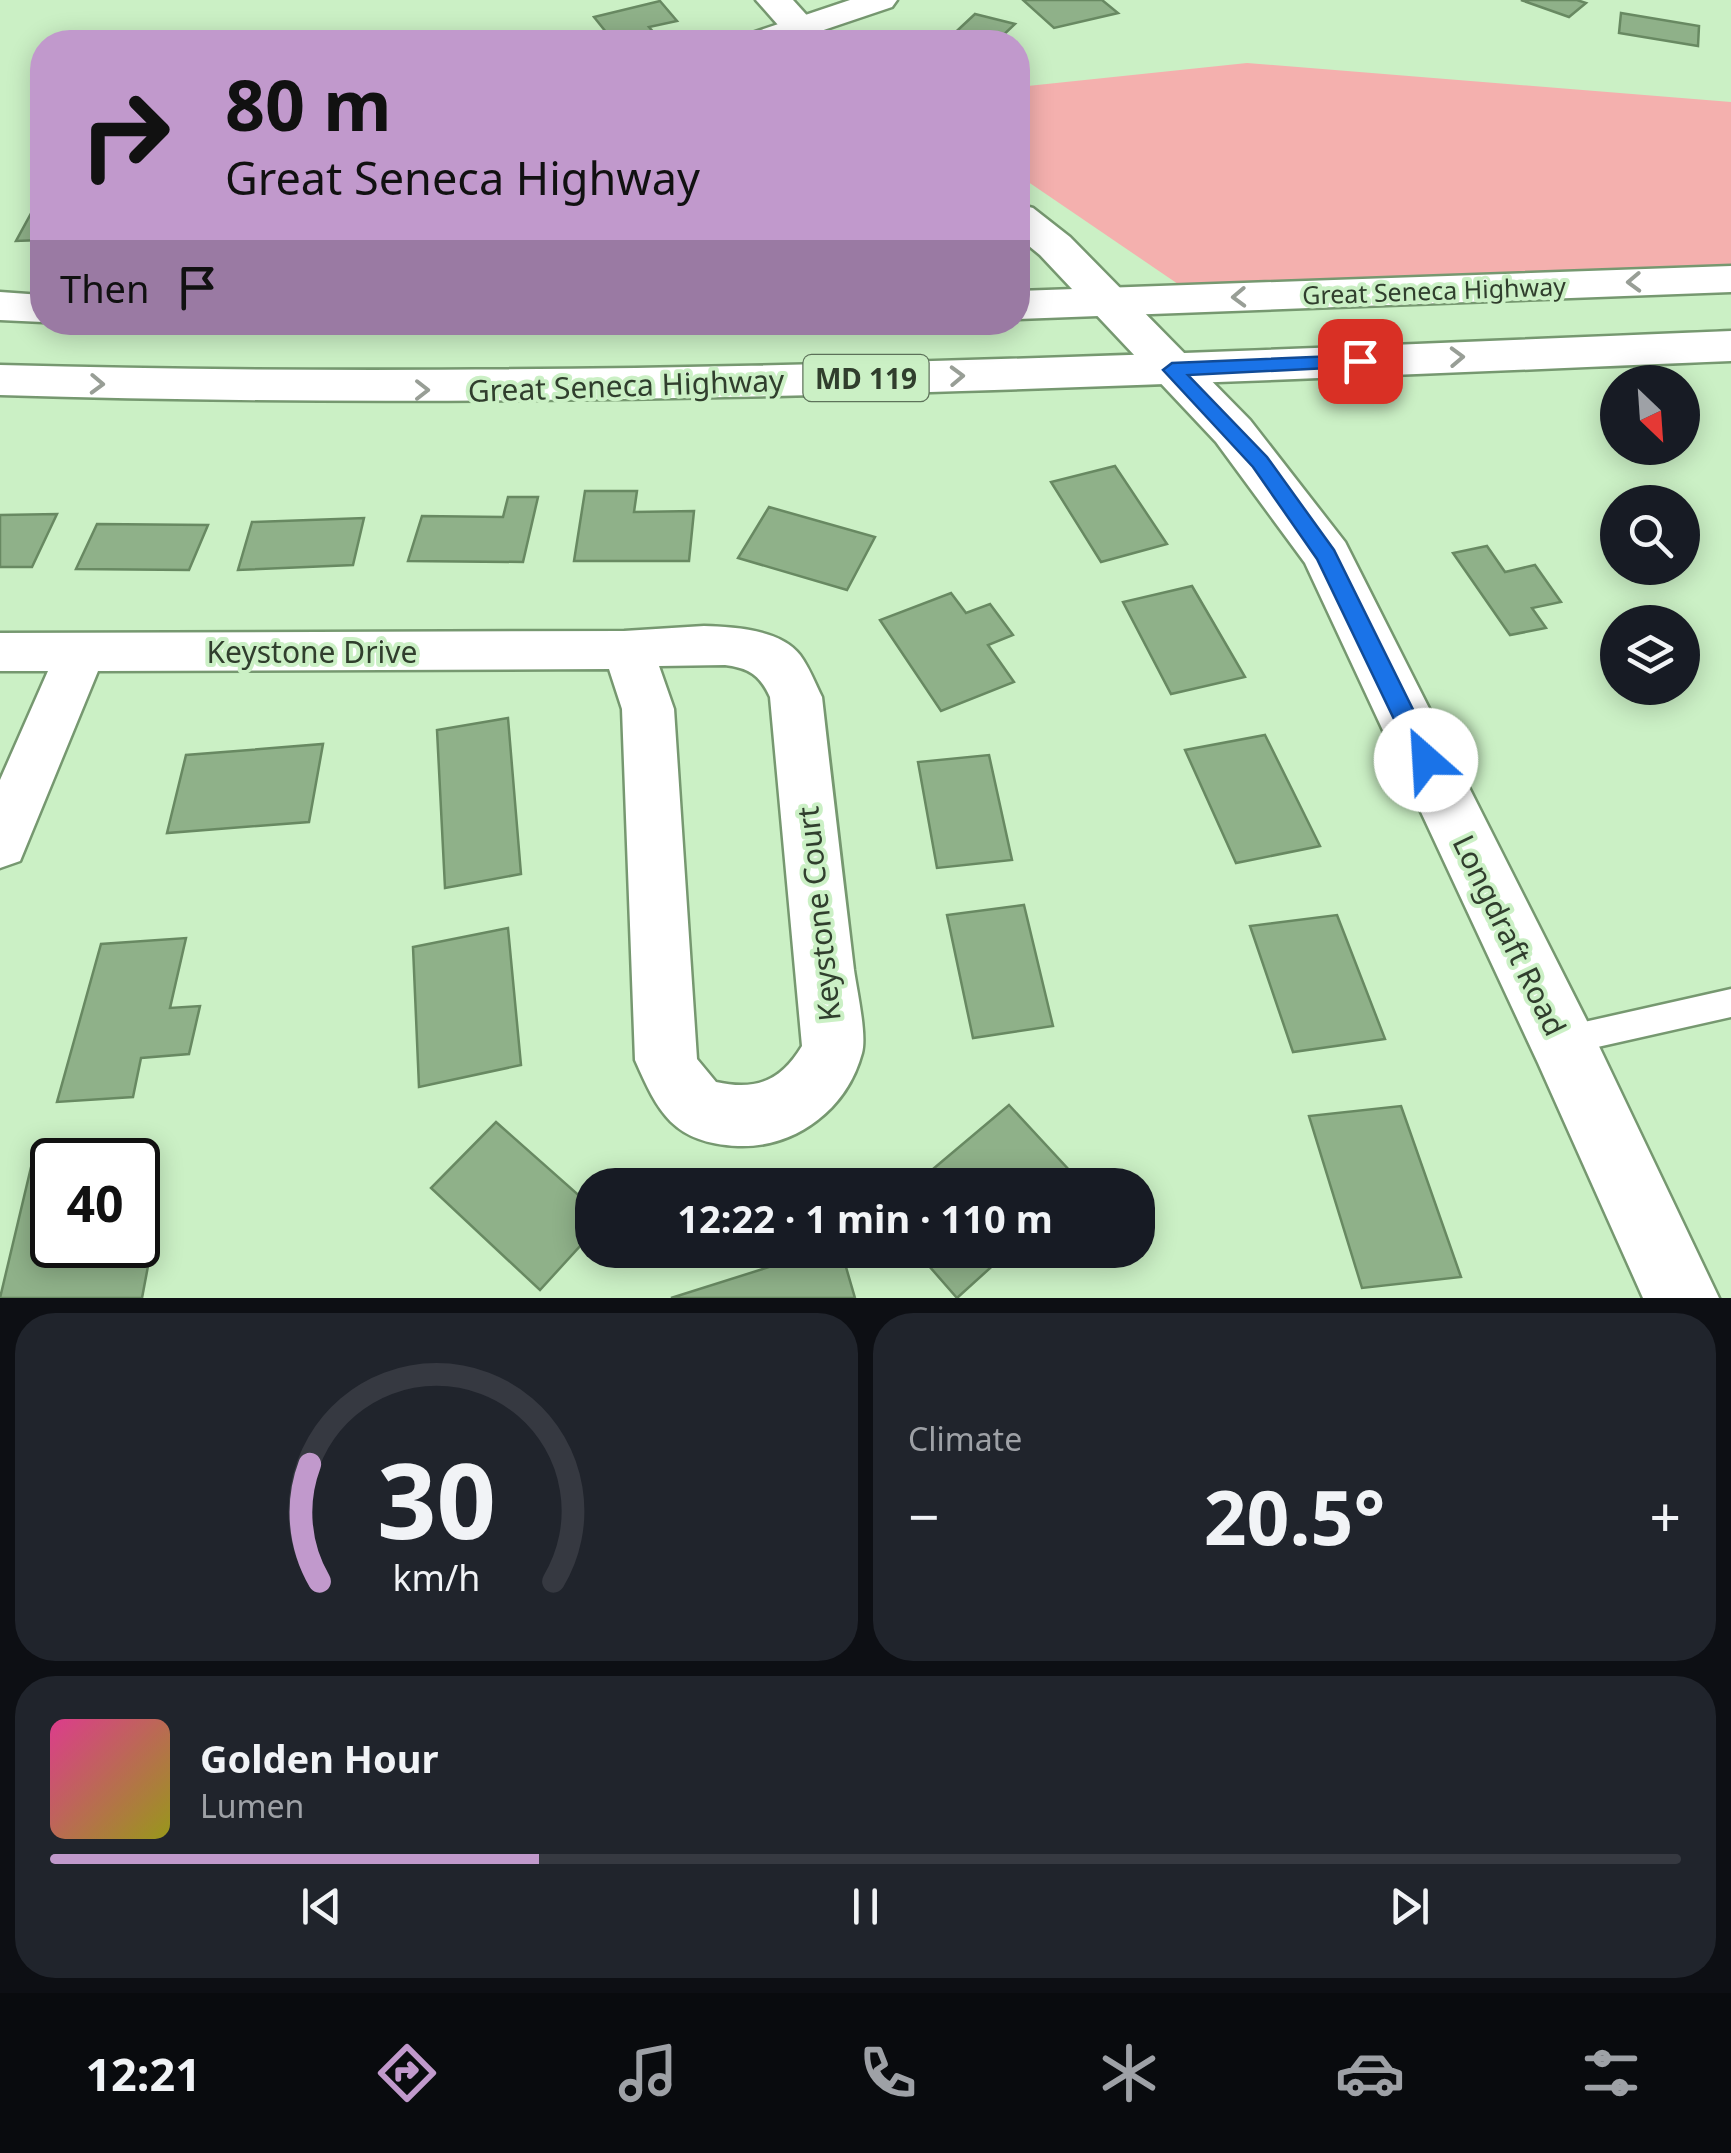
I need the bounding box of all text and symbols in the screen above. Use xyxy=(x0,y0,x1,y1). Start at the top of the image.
text: 80 m xyxy=(225,56,392,152)
icon: right xyxy=(60,70,190,200)
text: Great Seneca Highway xyxy=(225,147,700,208)
icon: arrive xyxy=(170,260,225,315)
text: Then xyxy=(60,262,150,314)
street label: Great Seneca Highway xyxy=(1302,268,1567,312)
one-way arrow xyxy=(1625,272,1641,293)
one-way arrow xyxy=(1230,287,1246,308)
pin xyxy=(1318,319,1403,404)
icon: arrive xyxy=(1333,334,1388,389)
one-way arrow xyxy=(1449,347,1465,368)
road number: MD 119 xyxy=(804,355,928,401)
street label: Great Seneca Highway xyxy=(467,359,786,411)
one-way arrow xyxy=(950,365,966,386)
north arrow xyxy=(1600,365,1700,465)
map controls xyxy=(1600,365,1700,705)
one-way arrow xyxy=(90,373,106,394)
one-way arrow xyxy=(416,379,431,401)
button: search xyxy=(1600,485,1700,585)
button: layers xyxy=(1600,605,1700,705)
street label: Keystone Drive xyxy=(207,631,418,672)
position arrow xyxy=(1374,708,1478,812)
street label: Keystone Court xyxy=(786,804,850,1023)
street label: Longdraft Road xyxy=(1444,828,1576,1042)
speed limit sign: 40 xyxy=(30,1138,160,1268)
text: 12:22 · 1 min · 110 m xyxy=(677,1192,1053,1244)
text: Climate xyxy=(908,1417,1022,1460)
text: 30 xyxy=(377,1428,496,1569)
text: 20.5° xyxy=(1204,1465,1385,1567)
text: − xyxy=(908,1478,939,1553)
text: + xyxy=(1650,1478,1681,1553)
text: km/h xyxy=(393,1553,480,1601)
text: Golden Hour xyxy=(200,1732,438,1784)
text: Lumen xyxy=(200,1784,304,1827)
icon: previous xyxy=(294,1879,349,1934)
icon: pause xyxy=(838,1879,893,1934)
icon: next xyxy=(1382,1879,1437,1934)
icon: directions xyxy=(372,2038,442,2108)
icon: music xyxy=(613,2038,683,2108)
icon: phone xyxy=(853,2038,923,2108)
icon: climate xyxy=(1094,2038,1164,2108)
icon: car xyxy=(1335,2038,1405,2108)
icon: filters xyxy=(1576,2038,1646,2108)
text: 12:21 xyxy=(85,2043,201,2104)

